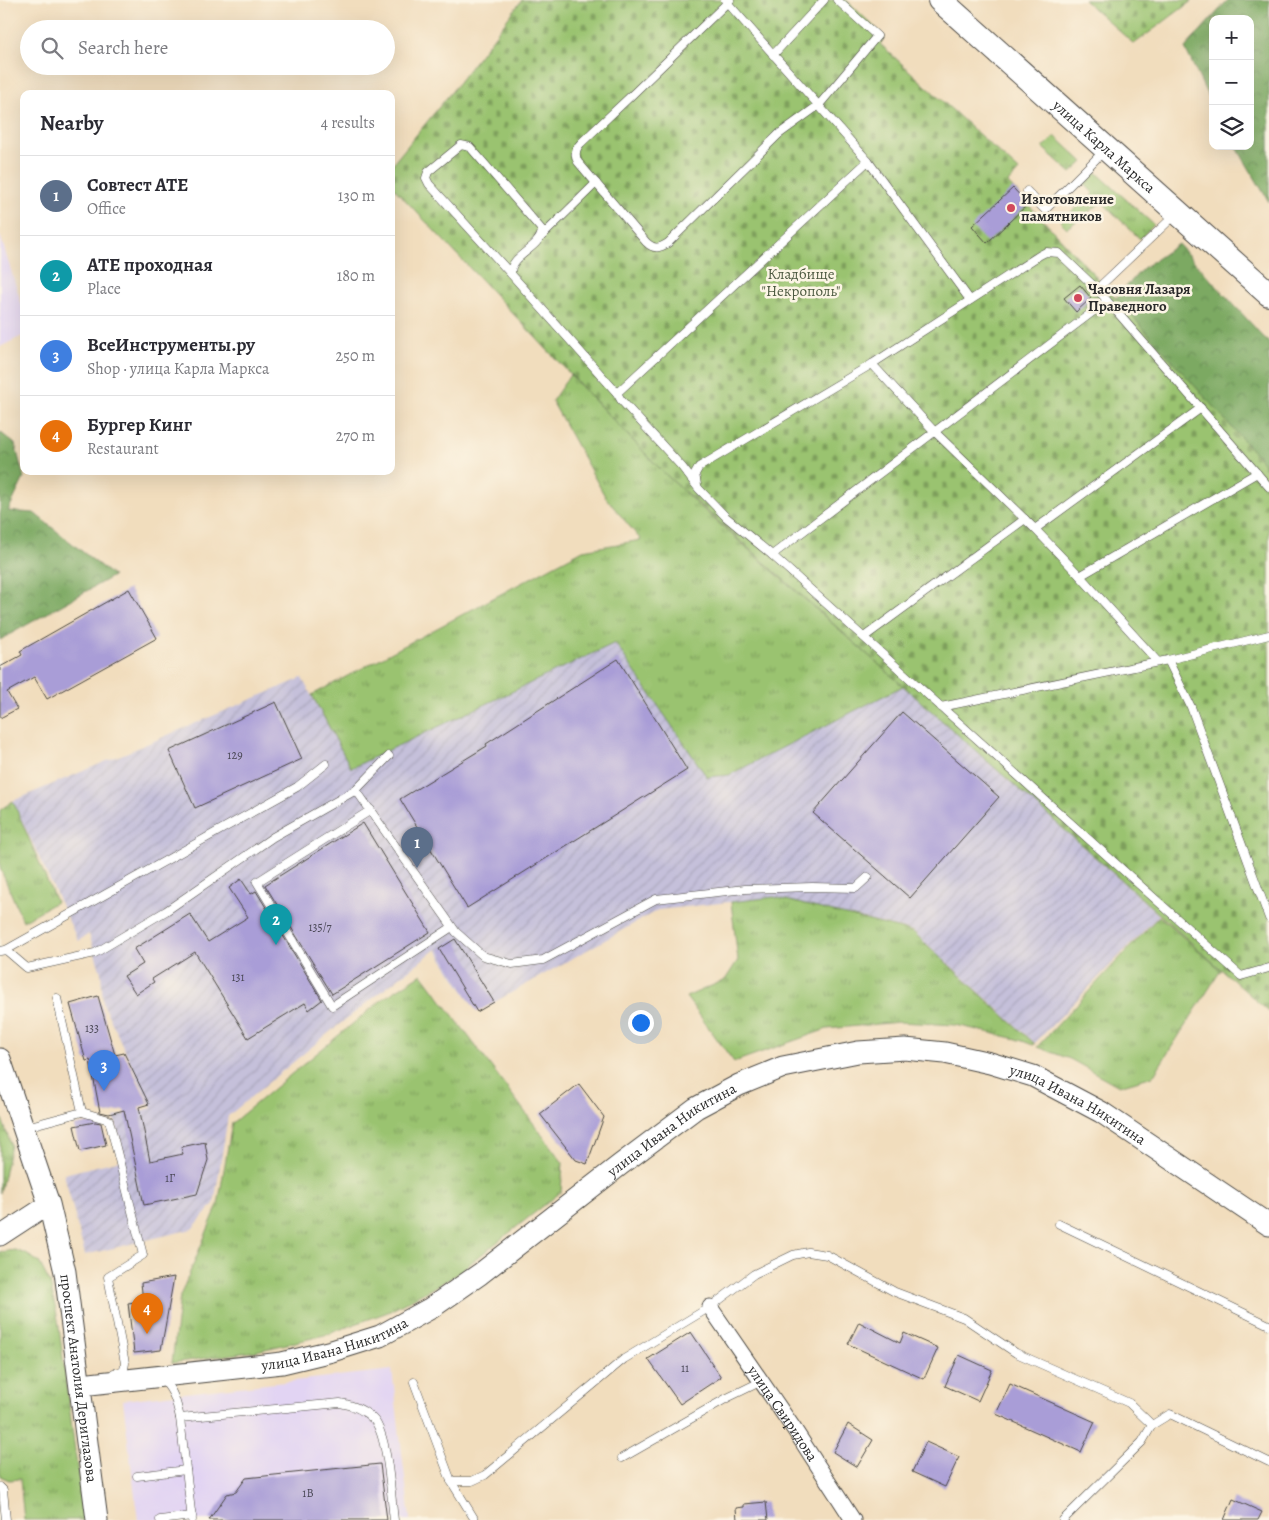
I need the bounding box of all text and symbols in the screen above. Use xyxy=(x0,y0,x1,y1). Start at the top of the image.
map controls xyxy=(1209,15,1254,150)
button: + xyxy=(1209,15,1254,60)
search box xyxy=(20,20,395,75)
icon: search xyxy=(38,34,66,62)
text: Search here xyxy=(78,35,168,61)
button: − xyxy=(1209,60,1254,105)
street label: улица Карла Маркса xyxy=(1048,95,1160,198)
button: layers xyxy=(1209,105,1254,150)
text: Nearby xyxy=(40,109,103,137)
text: 4 results xyxy=(321,112,375,134)
text: Совтест АТЕ xyxy=(87,172,188,198)
text: 1 xyxy=(53,185,59,207)
text: 130 m xyxy=(338,185,375,207)
place label: Изготовление памятников xyxy=(1021,189,1114,226)
text: Office xyxy=(87,198,126,220)
marker: Изготовление памятников xyxy=(1005,202,1017,214)
text: АТЕ проходная xyxy=(87,252,213,278)
park label: Кладбище "Некрополь" xyxy=(761,264,841,301)
text: 2 xyxy=(52,265,60,287)
text: 180 m xyxy=(337,265,375,287)
text: Place xyxy=(87,278,121,300)
place label: Часовня Лазаря Праведного xyxy=(1088,279,1191,316)
marker: Часовня Лазаря Праведного xyxy=(1072,292,1084,304)
text: ВсеИнструменты.ру xyxy=(87,332,255,358)
text: 3 xyxy=(53,345,59,367)
text: 250 m xyxy=(336,345,375,367)
text: Shop · улица Карла Маркса xyxy=(87,358,269,380)
text: Бургер Кинг xyxy=(87,412,192,438)
text: 4 xyxy=(52,425,60,447)
text: 270 m xyxy=(336,425,375,447)
text: Restaurant xyxy=(87,438,159,460)
house number: 129 xyxy=(227,747,243,763)
pin: 1 xyxy=(401,827,433,868)
pin: 2 xyxy=(260,904,292,945)
house number: 135/7 xyxy=(308,919,333,935)
house number: 131 xyxy=(231,969,245,985)
your location xyxy=(628,1010,654,1036)
house number: 133 xyxy=(85,1020,99,1036)
pin: 3 xyxy=(88,1050,120,1091)
street label: улица Ивана Никитина xyxy=(1006,1059,1150,1149)
street label: улица Ивана Никитина xyxy=(602,1078,740,1182)
house number: 1Г xyxy=(165,1170,175,1186)
street label: проспект Анатолия Дериглазова xyxy=(55,1273,102,1484)
pin: 4 xyxy=(131,1293,163,1334)
street label: улица Ивана Никитина xyxy=(259,1313,412,1375)
house number: 11 xyxy=(681,1360,689,1376)
street label: улица Свиридова xyxy=(743,1361,823,1465)
house number: 1В xyxy=(302,1485,314,1501)

